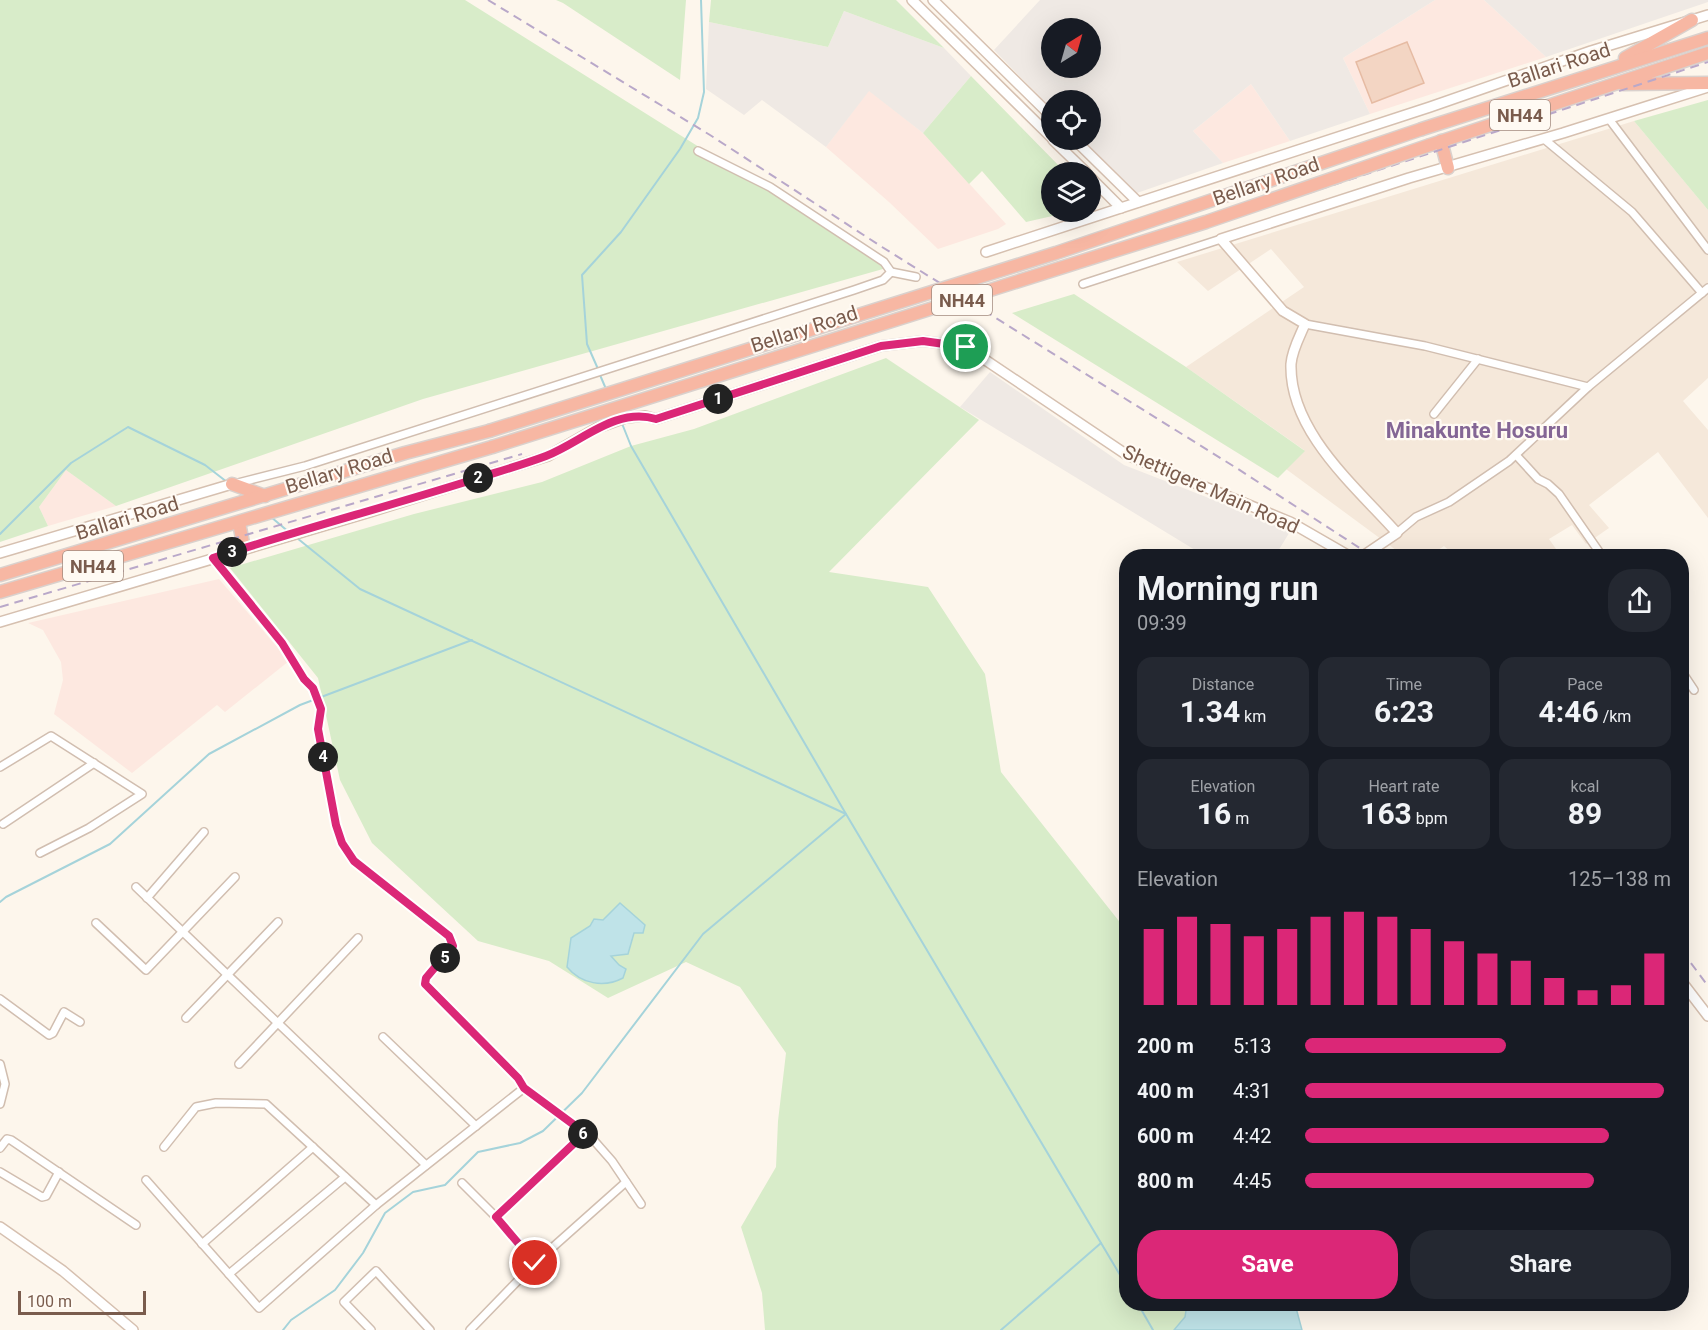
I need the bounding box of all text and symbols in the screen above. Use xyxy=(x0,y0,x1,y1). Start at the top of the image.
north arrow xyxy=(1041,18,1101,78)
map controls xyxy=(1041,18,1101,222)
street label: Ballari Road xyxy=(1505,37,1613,93)
button: locate xyxy=(1041,90,1101,150)
road number: NH44 xyxy=(1490,100,1550,130)
street label: Bellary Road xyxy=(1210,152,1322,210)
button: layers xyxy=(1041,162,1101,222)
road number: NH44 xyxy=(932,285,992,315)
street label: Bellary Road xyxy=(748,300,860,358)
pin xyxy=(940,321,991,372)
icon: arrive xyxy=(949,330,982,363)
pin: 1 xyxy=(703,384,733,414)
text: 1 xyxy=(713,389,723,408)
district label: Minakunte Hosuru xyxy=(1386,418,1568,443)
street label: Shettigere Main Road xyxy=(1119,439,1303,539)
street label: Bellary Road xyxy=(282,443,396,499)
pin: 2 xyxy=(463,463,493,493)
text: 2 xyxy=(473,468,483,487)
street label: Ballari Road xyxy=(73,491,181,545)
pin: 3 xyxy=(217,537,247,567)
text: 3 xyxy=(227,542,237,561)
road number: NH44 xyxy=(63,551,123,581)
text: Morning run xyxy=(1137,569,1318,608)
button: share xyxy=(1608,569,1671,632)
text: 09:39 xyxy=(1137,611,1187,635)
text: Distance xyxy=(1192,675,1254,694)
text: Time xyxy=(1386,675,1422,694)
text: Pace xyxy=(1567,675,1603,694)
text: 1.34 xyxy=(1180,694,1240,729)
text: 6:23 xyxy=(1374,694,1434,729)
text: 4:46 xyxy=(1539,694,1599,729)
text: km xyxy=(1240,707,1266,726)
text: /km xyxy=(1599,707,1631,726)
pin: 4 xyxy=(308,742,338,772)
text: 4 xyxy=(318,747,328,766)
text: Elevation xyxy=(1191,777,1255,796)
text: Heart rate xyxy=(1368,777,1440,796)
text: kcal xyxy=(1571,777,1599,796)
text: 16 xyxy=(1197,796,1231,831)
text: 163 xyxy=(1360,796,1412,831)
text: 89 xyxy=(1568,796,1602,831)
text: m xyxy=(1231,809,1249,828)
text: bpm xyxy=(1412,809,1448,828)
text: Elevation xyxy=(1137,867,1218,891)
text: 125–138 m xyxy=(1568,867,1671,891)
pin: 5 xyxy=(430,943,460,973)
text: 5 xyxy=(440,948,450,967)
text: 200 m xyxy=(1137,1034,1194,1058)
text: 5:13 xyxy=(1233,1034,1272,1058)
text: 400 m xyxy=(1137,1079,1194,1103)
text: 4:31 xyxy=(1233,1079,1272,1103)
pin: 6 xyxy=(568,1119,598,1149)
text: 6 xyxy=(578,1124,588,1143)
text: 600 m xyxy=(1137,1124,1194,1148)
text: 4:42 xyxy=(1233,1124,1272,1148)
text: 800 m xyxy=(1137,1169,1194,1193)
text: 4:45 xyxy=(1233,1169,1272,1193)
button: Save xyxy=(1137,1230,1398,1299)
button: Share xyxy=(1410,1230,1671,1299)
pin xyxy=(509,1237,560,1288)
icon: check xyxy=(518,1246,551,1279)
scale bar xyxy=(18,1288,146,1316)
text: 100 m xyxy=(27,1292,72,1311)

